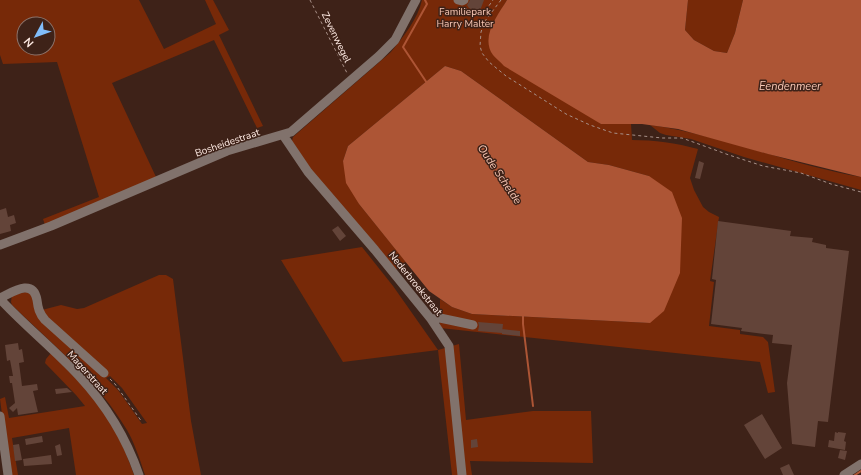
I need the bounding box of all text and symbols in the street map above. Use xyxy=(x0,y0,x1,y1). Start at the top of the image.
park label: Familiepark Harry Malter xyxy=(436,5,494,31)
street label: Zevenwegel xyxy=(318,10,354,65)
north arrow xyxy=(16,16,56,56)
text: N xyxy=(20,34,37,50)
water label: Eendenmeer xyxy=(759,79,822,94)
street label: Bosheidestraat xyxy=(193,125,262,161)
water label: Oude Schelde xyxy=(474,141,525,207)
street label: Nederbroekstraat xyxy=(385,249,446,319)
street label: Magerstraat xyxy=(64,348,111,398)

